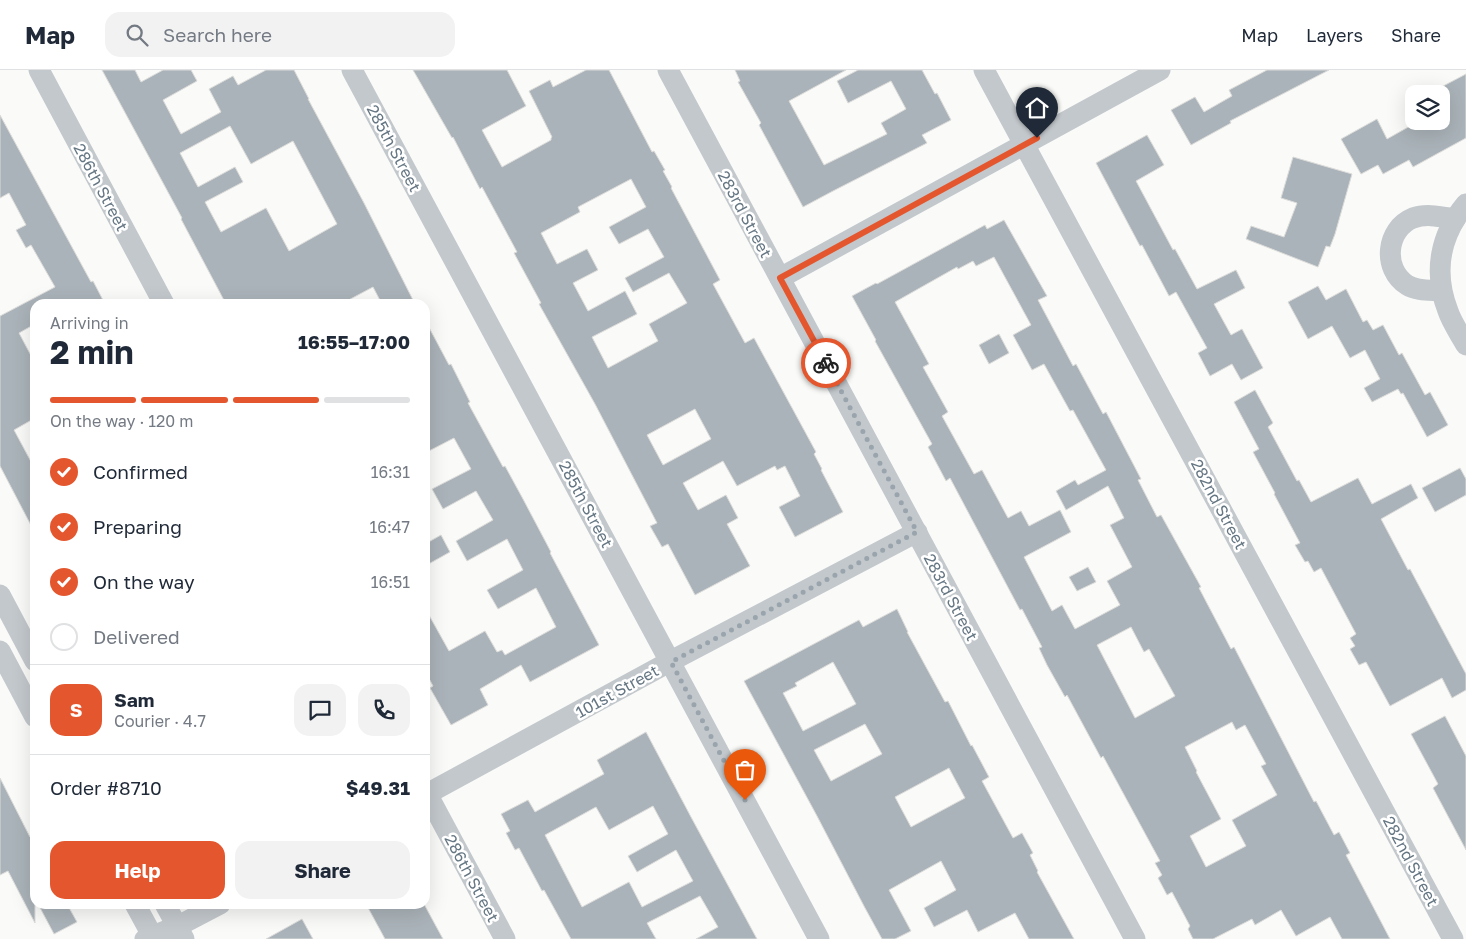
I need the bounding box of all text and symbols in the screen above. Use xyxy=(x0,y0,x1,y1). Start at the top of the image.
search box xyxy=(105,12,455,57)
text: Map xyxy=(25,20,75,49)
icon: search xyxy=(123,21,151,49)
text: Search here xyxy=(163,23,272,46)
text: Map xyxy=(1241,24,1278,46)
text: Layers xyxy=(1306,24,1363,46)
text: Share xyxy=(1391,24,1441,46)
map controls xyxy=(1405,85,1450,130)
button: layers xyxy=(1405,85,1450,130)
pin xyxy=(1016,87,1058,138)
icon: home xyxy=(1023,94,1051,122)
street label: 285th Street xyxy=(363,101,425,195)
street label: 286th Street xyxy=(70,140,132,234)
street label: 283rd Street xyxy=(714,167,776,261)
text: Arriving in xyxy=(50,313,129,333)
text: 16:55–17:00 xyxy=(298,330,410,353)
text: 2 min xyxy=(50,333,134,371)
courier xyxy=(801,338,851,388)
icon: bike xyxy=(812,349,840,377)
text: On the way · 120 m xyxy=(50,411,193,431)
street label: 282nd Street xyxy=(1187,455,1251,553)
street label: 285th Street xyxy=(555,457,617,551)
icon: check xyxy=(50,458,78,486)
text: Confirmed xyxy=(93,460,188,483)
text: 16:31 xyxy=(371,462,410,482)
icon: check xyxy=(50,513,78,541)
text: Preparing xyxy=(93,515,182,538)
text: 16:47 xyxy=(370,517,410,537)
street label: 283rd Street xyxy=(920,550,982,644)
icon: check xyxy=(50,568,78,596)
text: On the way xyxy=(93,570,195,593)
text: 16:51 xyxy=(371,572,410,592)
text: Delivered xyxy=(93,625,180,648)
street label: 101st Street xyxy=(572,660,662,722)
button: chat xyxy=(294,684,346,736)
button: phone xyxy=(358,684,410,736)
text: Sam xyxy=(114,688,154,711)
text: S xyxy=(70,698,82,721)
text: Courier · 4.7 xyxy=(114,711,206,731)
pin xyxy=(724,749,766,800)
icon: bag xyxy=(731,756,759,784)
text: Order #8710 xyxy=(50,776,162,799)
text: $49.31 xyxy=(346,776,410,799)
street label: 282nd Street xyxy=(1379,812,1443,910)
street label: 286th Street xyxy=(441,831,503,925)
button: Help xyxy=(50,841,225,899)
button: Share xyxy=(235,841,410,899)

